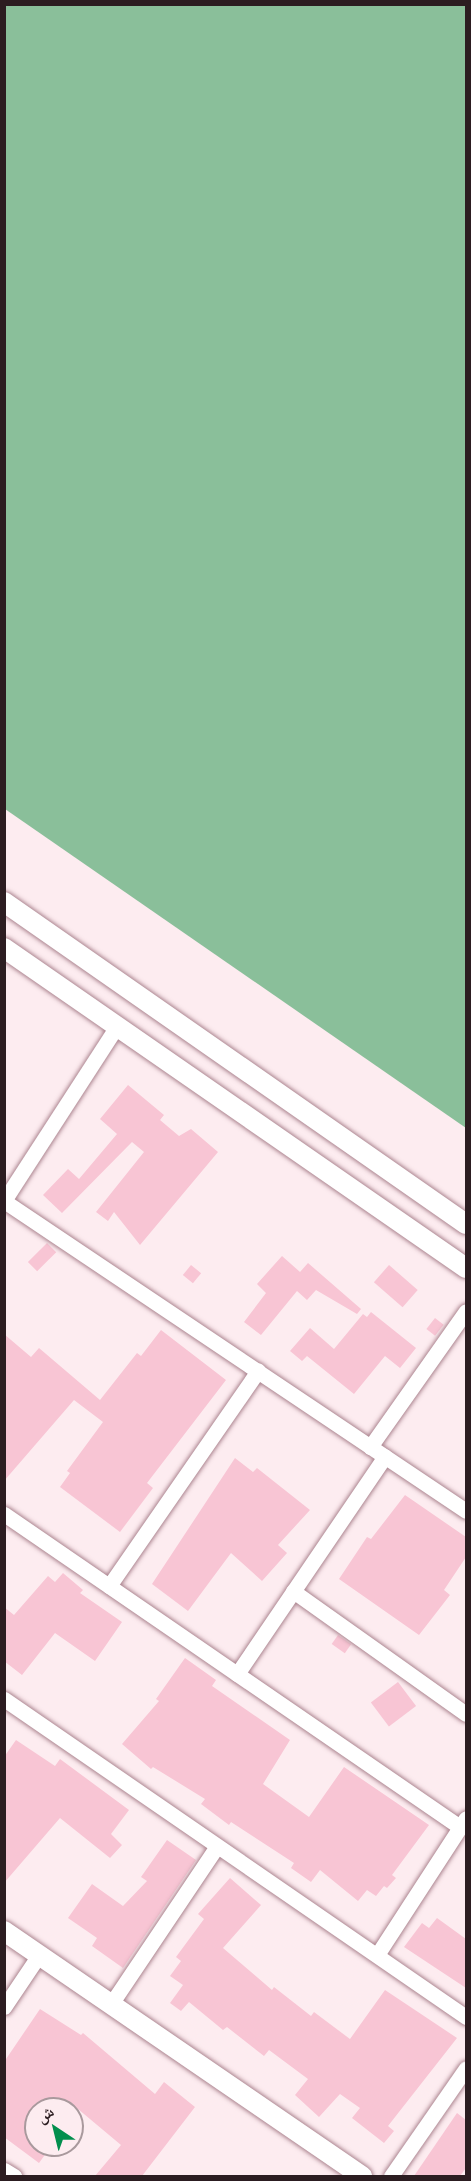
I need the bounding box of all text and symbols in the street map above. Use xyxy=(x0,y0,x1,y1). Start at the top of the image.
north arrow xyxy=(24,2097,84,2157)
text: ش xyxy=(32,2101,58,2127)

